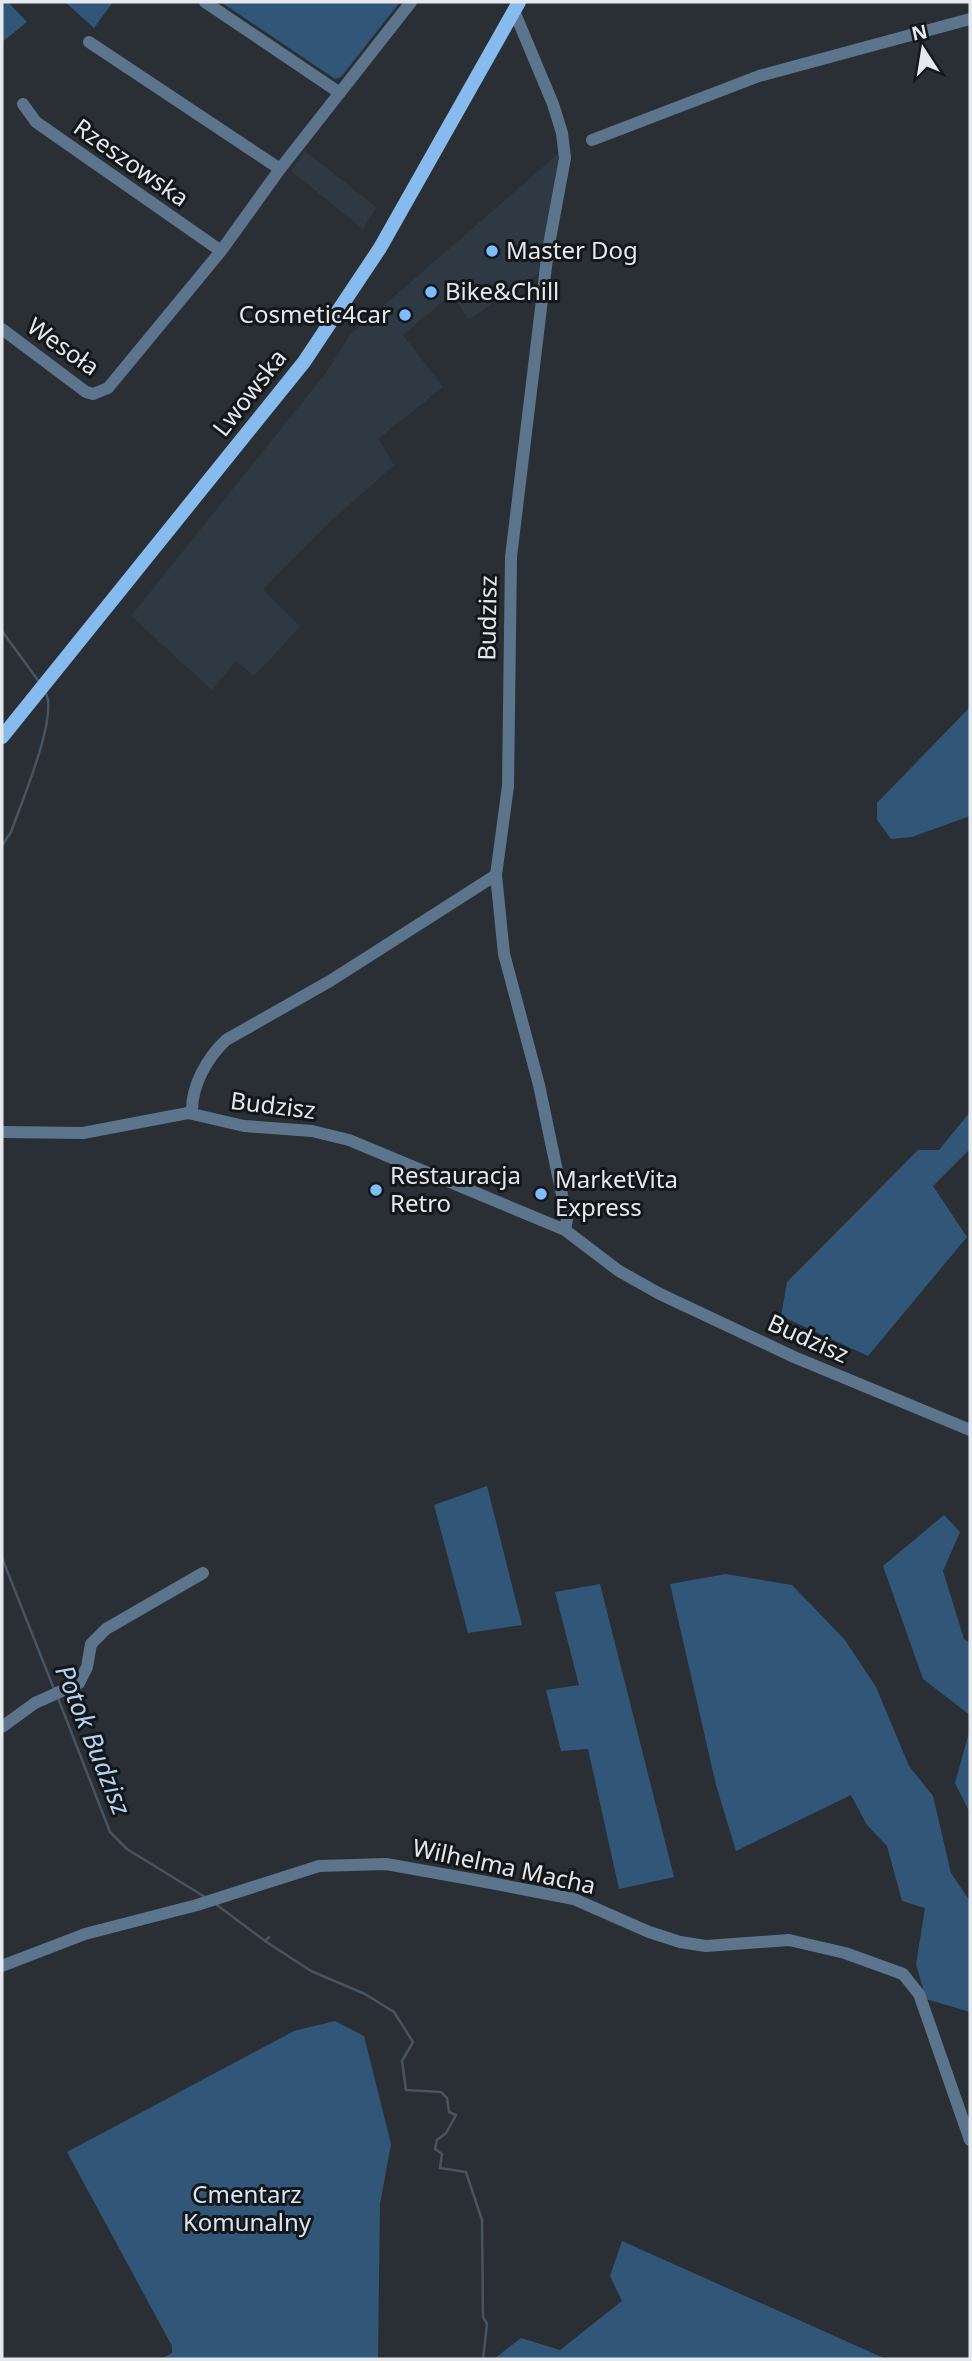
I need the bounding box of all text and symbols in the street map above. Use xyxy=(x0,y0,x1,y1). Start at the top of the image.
north arrow xyxy=(888,14,958,84)
text: N xyxy=(909,18,930,47)
street label: Rzeszowska xyxy=(68,110,196,213)
place label: Master Dog xyxy=(506,233,638,266)
marker: Master Dog xyxy=(484,243,500,259)
place label: Bike&Chill xyxy=(445,274,559,307)
marker: Bike&Chill xyxy=(423,284,439,300)
place label: Cosmetic4car xyxy=(239,297,391,330)
marker: Cosmetic4car xyxy=(397,307,413,323)
street label: Wesoła xyxy=(21,309,107,383)
street label: Lwowska xyxy=(204,342,293,442)
street label: Budzisz xyxy=(469,575,504,661)
street label: Budzisz xyxy=(229,1083,318,1126)
place label: Restauracja Retro xyxy=(390,1158,521,1219)
place label: MarketVita Express xyxy=(555,1162,678,1223)
marker: Restauracja Retro xyxy=(368,1182,384,1198)
marker: MarketVita Express xyxy=(533,1186,549,1202)
street label: Budzisz xyxy=(763,1305,854,1370)
water label: Potok Budzisz xyxy=(47,1659,141,1821)
street label: Wilhelma Macha xyxy=(410,1830,599,1901)
park label: Cmentarz Komunalny xyxy=(183,2177,312,2238)

